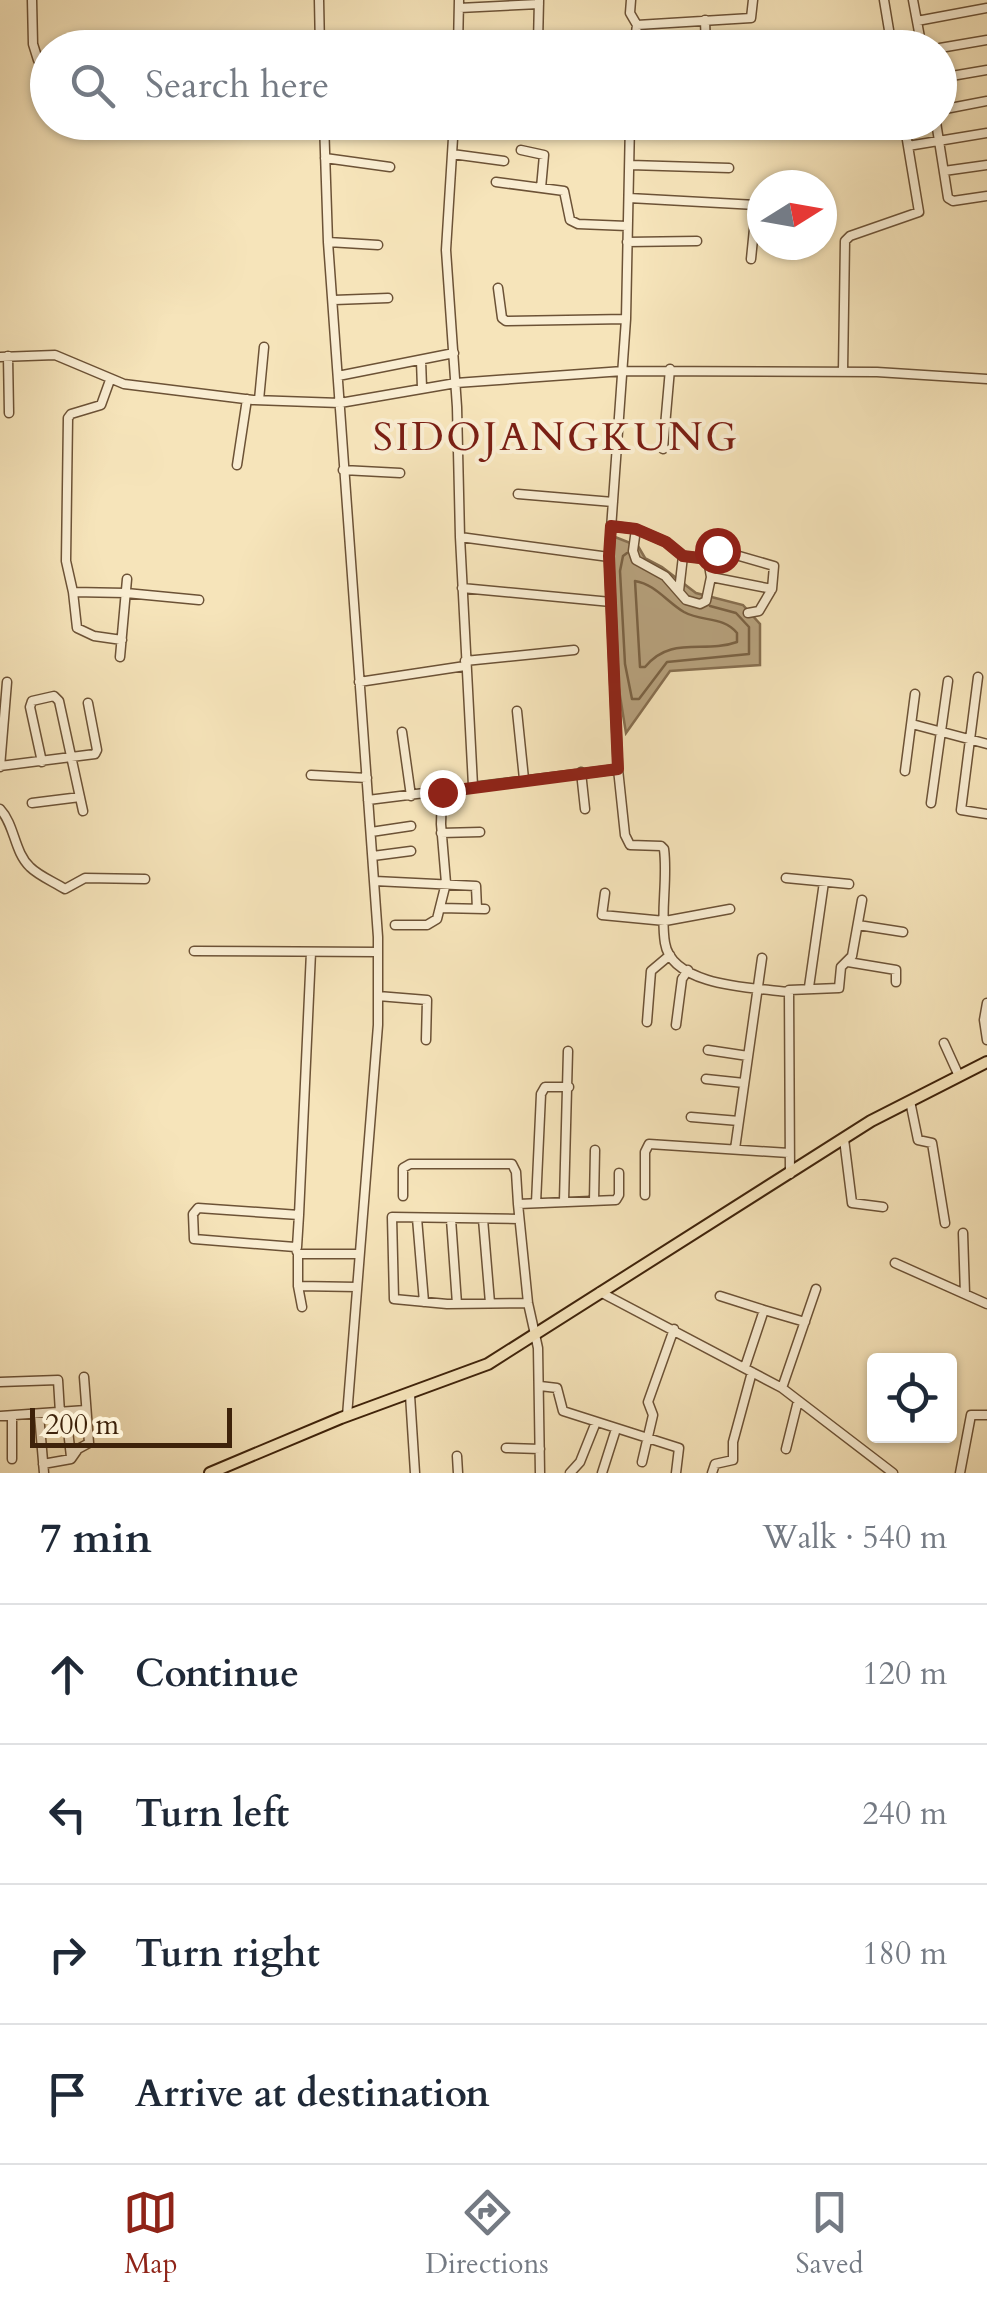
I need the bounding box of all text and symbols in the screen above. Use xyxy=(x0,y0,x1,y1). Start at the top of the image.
search box xyxy=(30,30,957,140)
icon: search xyxy=(65,58,120,113)
text: Search here xyxy=(145,59,329,111)
north arrow xyxy=(747,170,837,260)
district label: SIDOJANGKUNG xyxy=(373,410,739,465)
route start xyxy=(695,528,741,574)
route end xyxy=(420,770,466,816)
map controls xyxy=(867,1353,957,1443)
button: locate xyxy=(867,1353,957,1443)
scale bar xyxy=(30,1403,232,1448)
text: 200 m xyxy=(45,1406,119,1444)
text: 7 min xyxy=(40,1510,152,1567)
text: Walk · 540 m xyxy=(762,1516,947,1560)
icon: ahead xyxy=(40,1647,95,1702)
text: Continue xyxy=(135,1648,299,1700)
text: 120 m xyxy=(862,1652,947,1696)
icon: left xyxy=(40,1787,95,1842)
text: Turn left xyxy=(135,1788,289,1840)
text: 240 m xyxy=(862,1792,947,1836)
icon: right xyxy=(40,1927,95,1982)
text: Turn right xyxy=(135,1928,320,1980)
text: 180 m xyxy=(862,1932,947,1976)
icon: arrive xyxy=(40,2067,95,2122)
text: Arrive at destination xyxy=(135,2068,490,2120)
tab: Map xyxy=(123,2185,178,2283)
tab: Directions xyxy=(425,2185,549,2283)
tab: Saved xyxy=(796,2185,864,2283)

